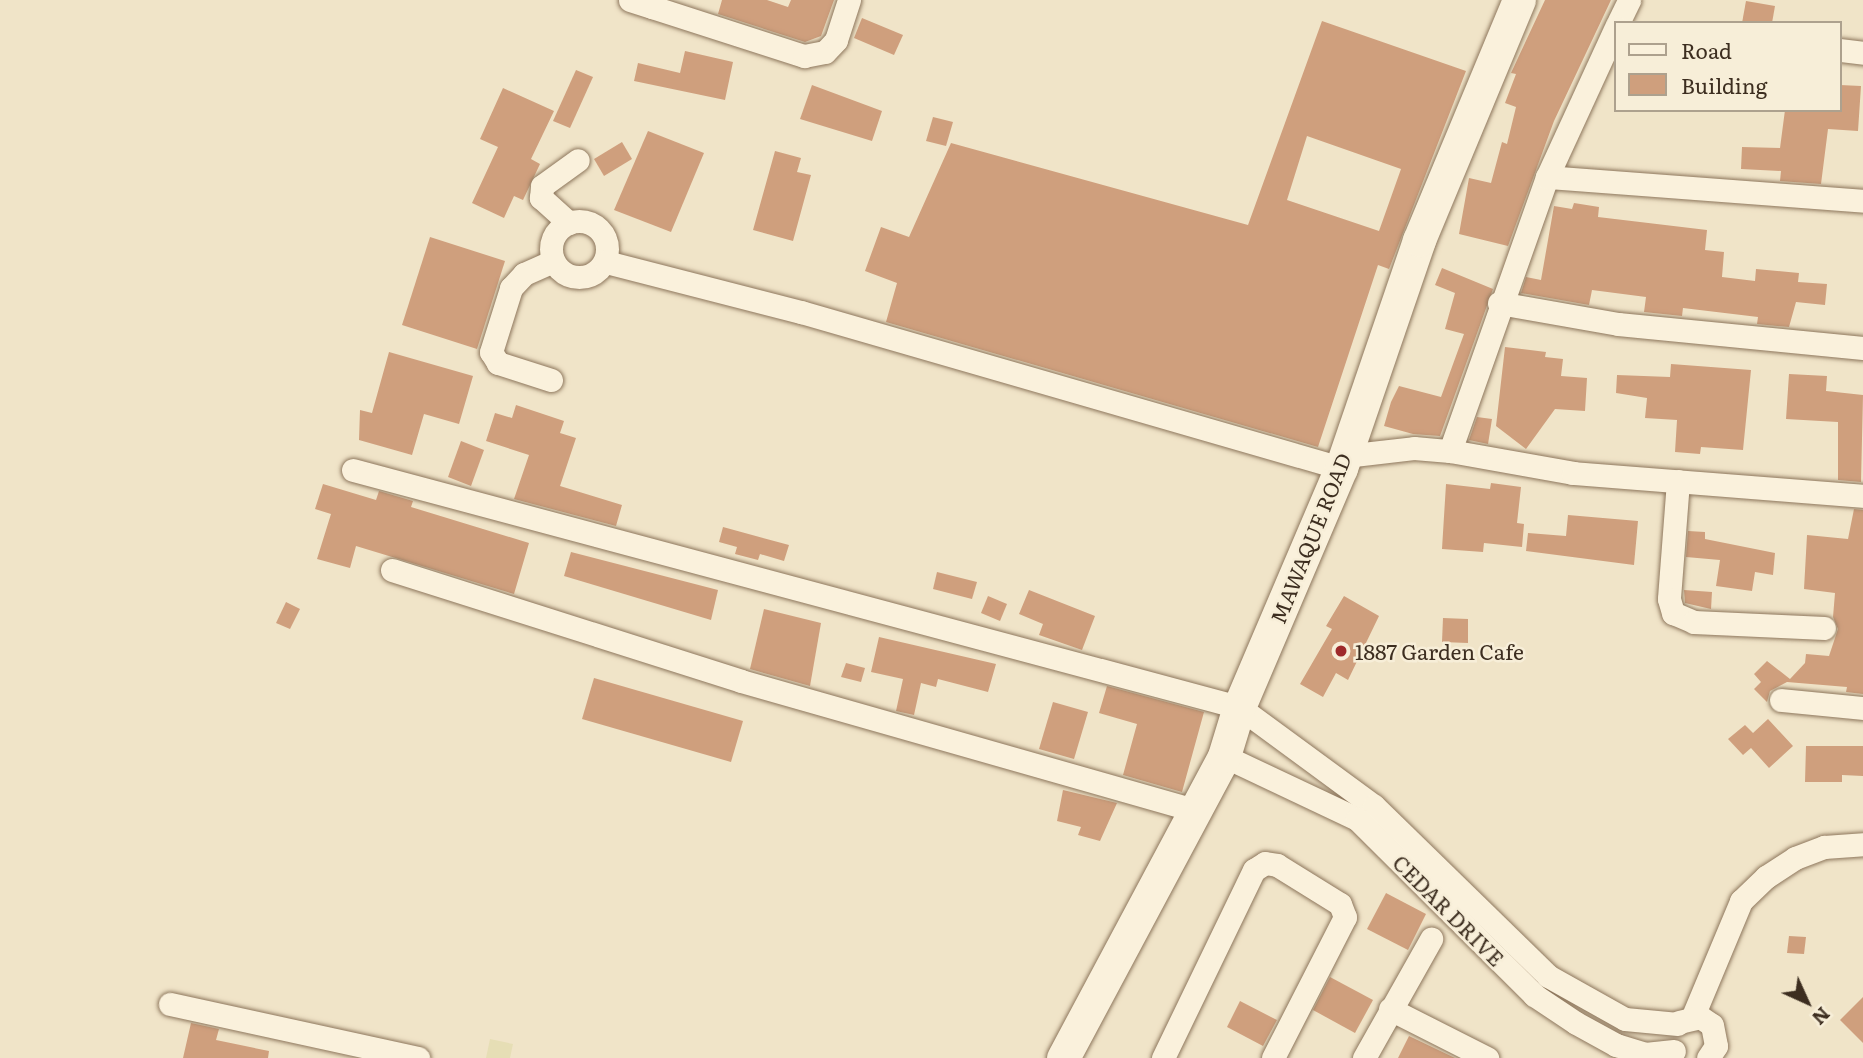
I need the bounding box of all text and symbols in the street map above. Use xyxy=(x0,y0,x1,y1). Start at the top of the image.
legend xyxy=(1615,21,1842,112)
text: Road xyxy=(1681,34,1732,65)
text: Building xyxy=(1681,69,1767,100)
street label: MAWAQUE ROAD xyxy=(1264,449,1356,627)
place label: 1887 Garden Cafe xyxy=(1355,638,1524,664)
marker: 1887 Garden Cafe xyxy=(1333,643,1349,659)
street label: CEDAR DRIVE xyxy=(1388,849,1510,971)
north arrow xyxy=(1772,967,1842,1037)
text: N xyxy=(1806,1001,1837,1032)

